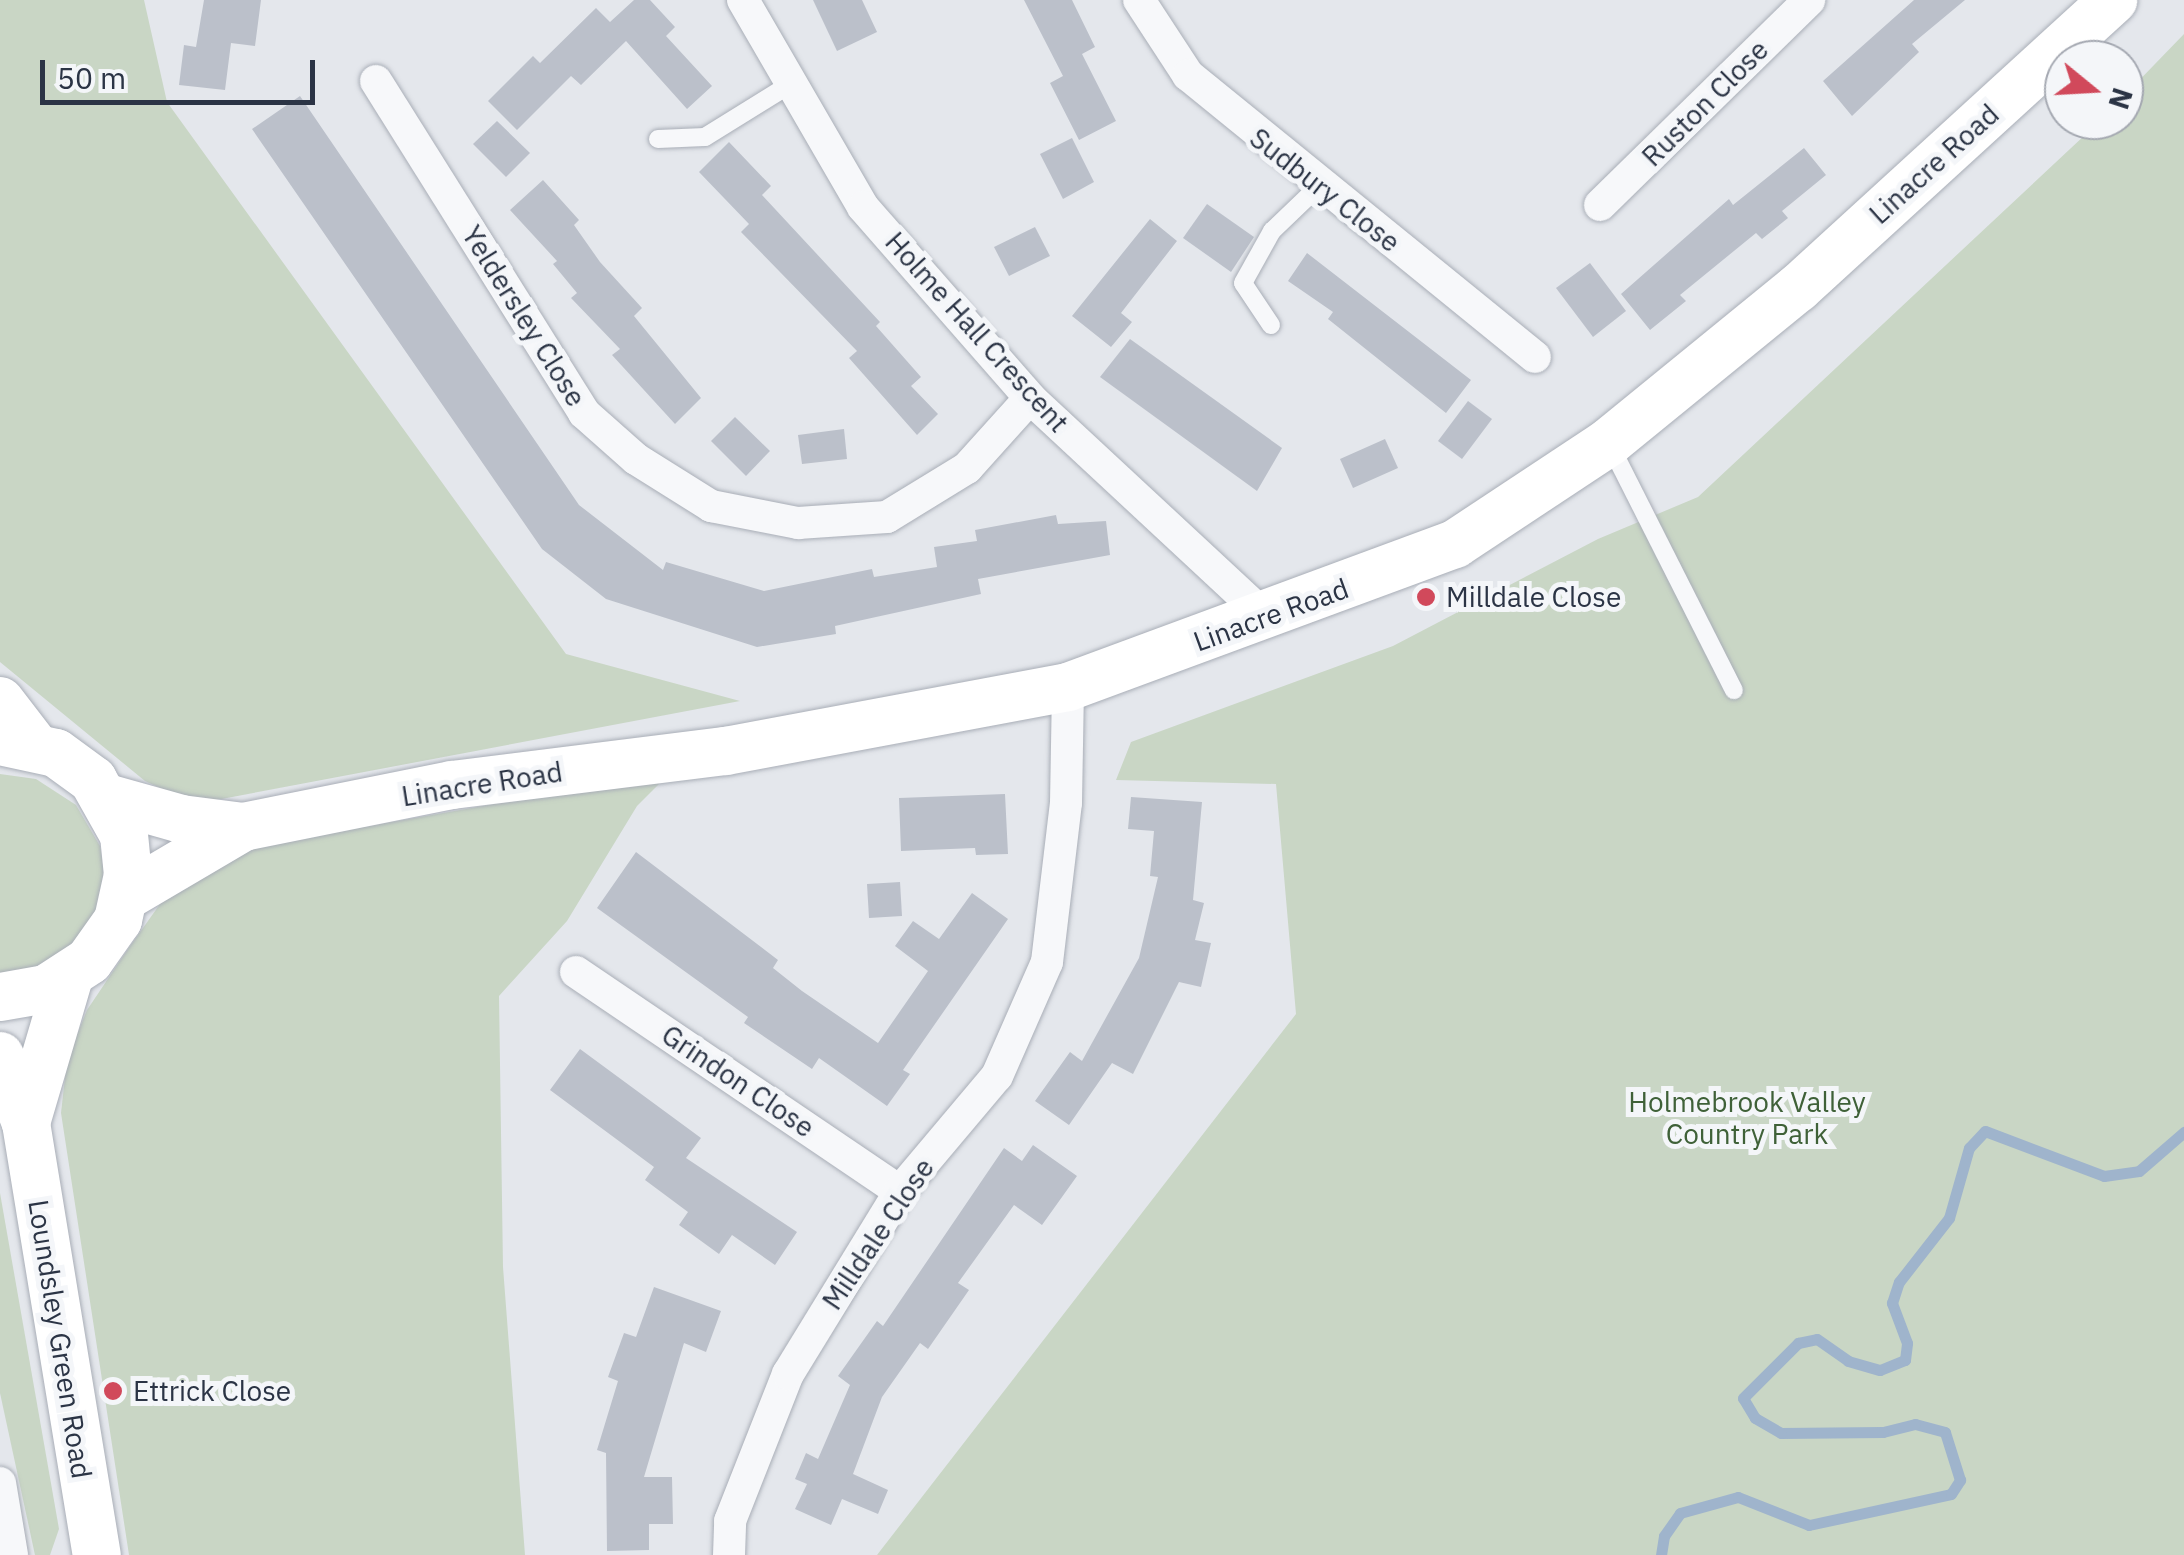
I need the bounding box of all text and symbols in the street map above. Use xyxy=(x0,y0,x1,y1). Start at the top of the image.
street label: Ruston Close xyxy=(1635,33,1775,173)
scale bar xyxy=(45,40,320,102)
north arrow xyxy=(2044,40,2144,140)
text: 50 m xyxy=(57,58,126,97)
text: N xyxy=(2100,83,2142,114)
street label: Linacre Road xyxy=(1862,97,2006,231)
street label: Sudbury Close xyxy=(1243,121,1407,259)
street label: Yeldersley Close xyxy=(455,219,593,413)
street label: Holme Hall Crescent xyxy=(878,225,1076,439)
street label: Linacre Road xyxy=(1189,571,1353,659)
place label: Milldale Close xyxy=(1446,580,1621,614)
marker: Milldale Close xyxy=(1415,586,1437,608)
street label: Linacre Road xyxy=(399,755,565,813)
street label: Grindon Close xyxy=(655,1018,821,1144)
park label: Holmebrook Valley Country Park xyxy=(1628,1085,1866,1151)
street label: Milldale Close xyxy=(815,1152,941,1316)
street label: Loundsley Green Road xyxy=(21,1197,99,1481)
place label: Ettrick Close xyxy=(133,1374,291,1408)
marker: Ettrick Close xyxy=(102,1380,124,1402)

